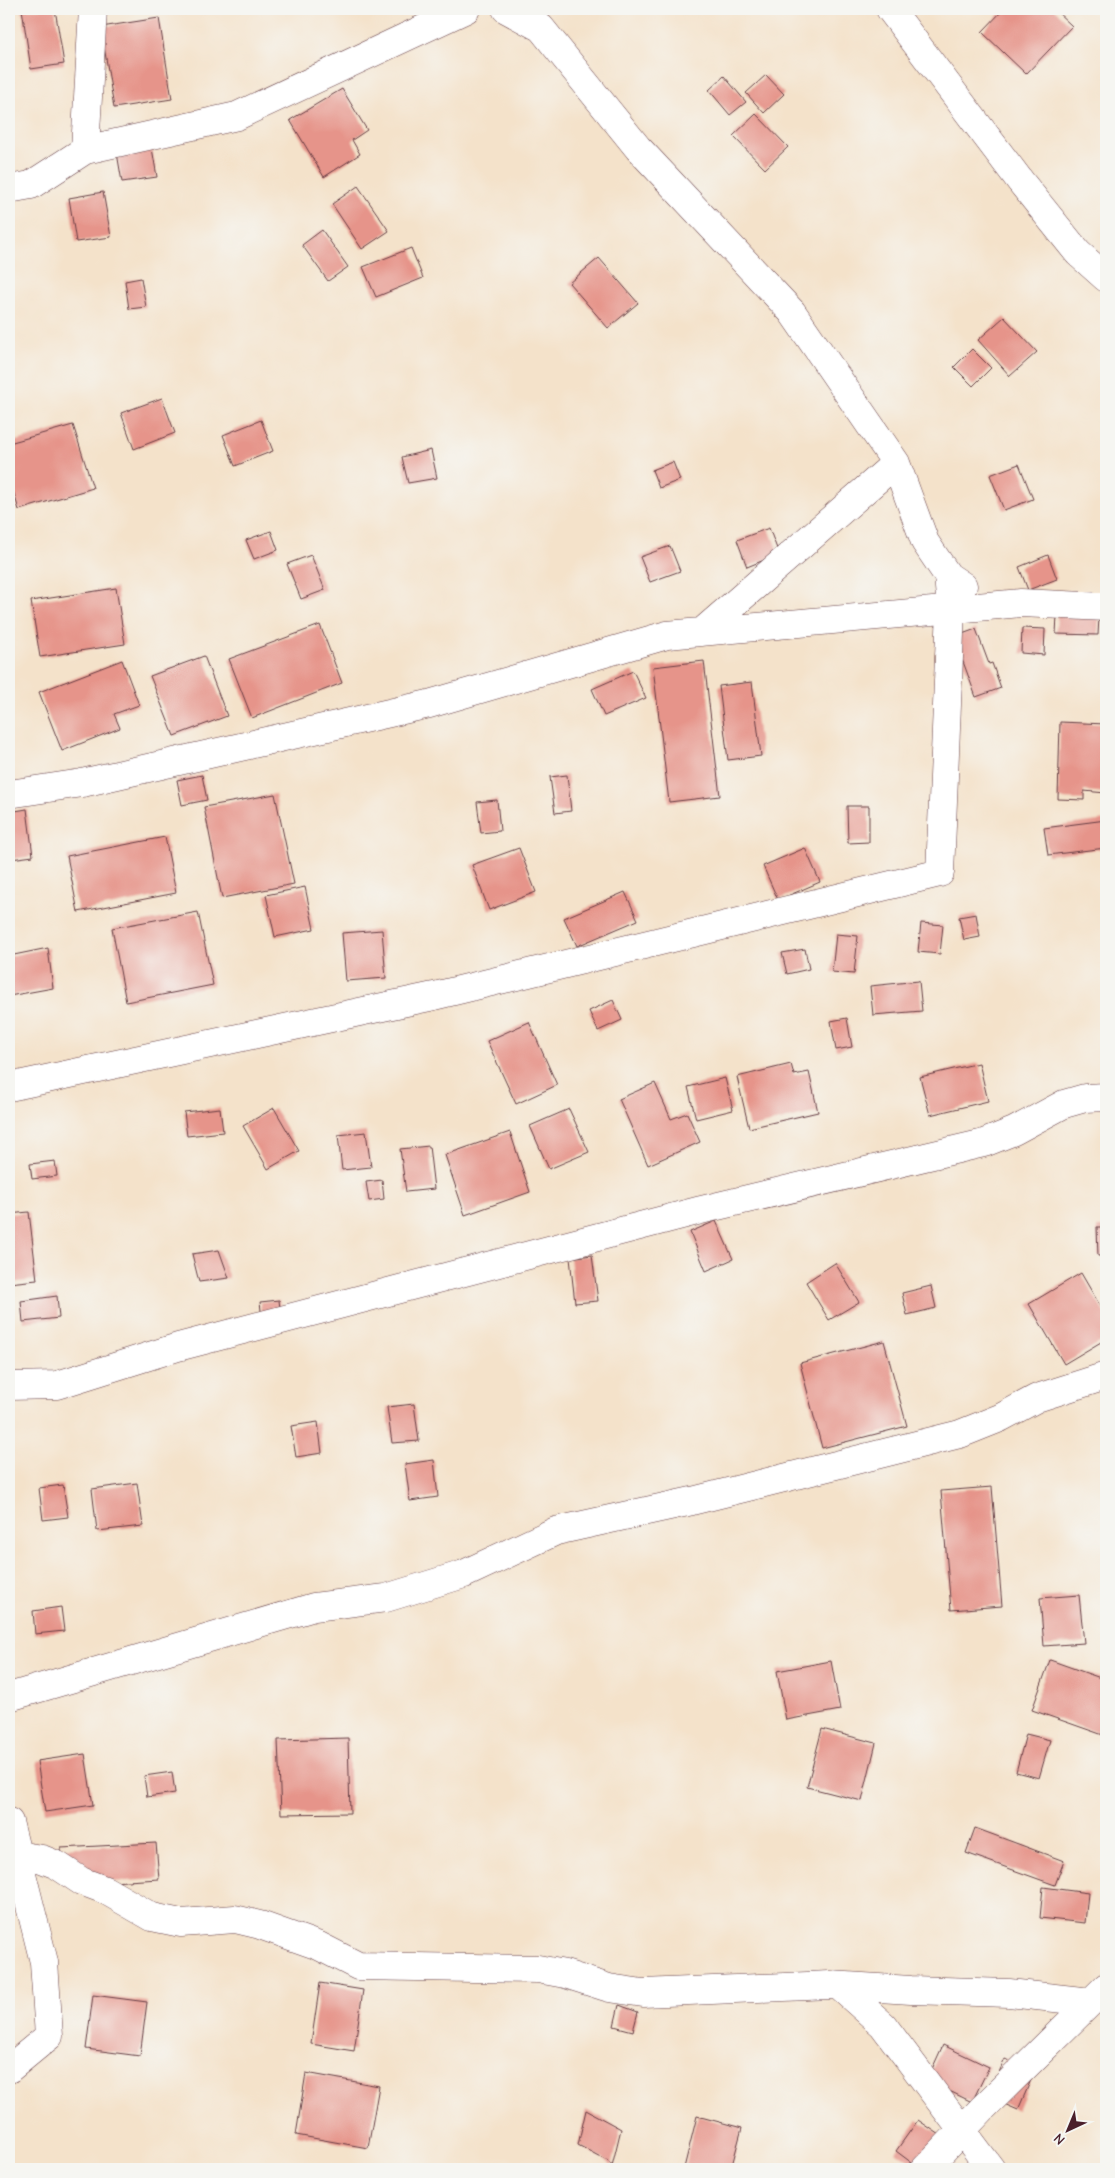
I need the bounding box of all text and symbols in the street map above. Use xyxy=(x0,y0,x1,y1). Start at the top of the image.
north arrow xyxy=(1042,2106,1092,2156)
text: N xyxy=(1050,2130,1069,2148)

